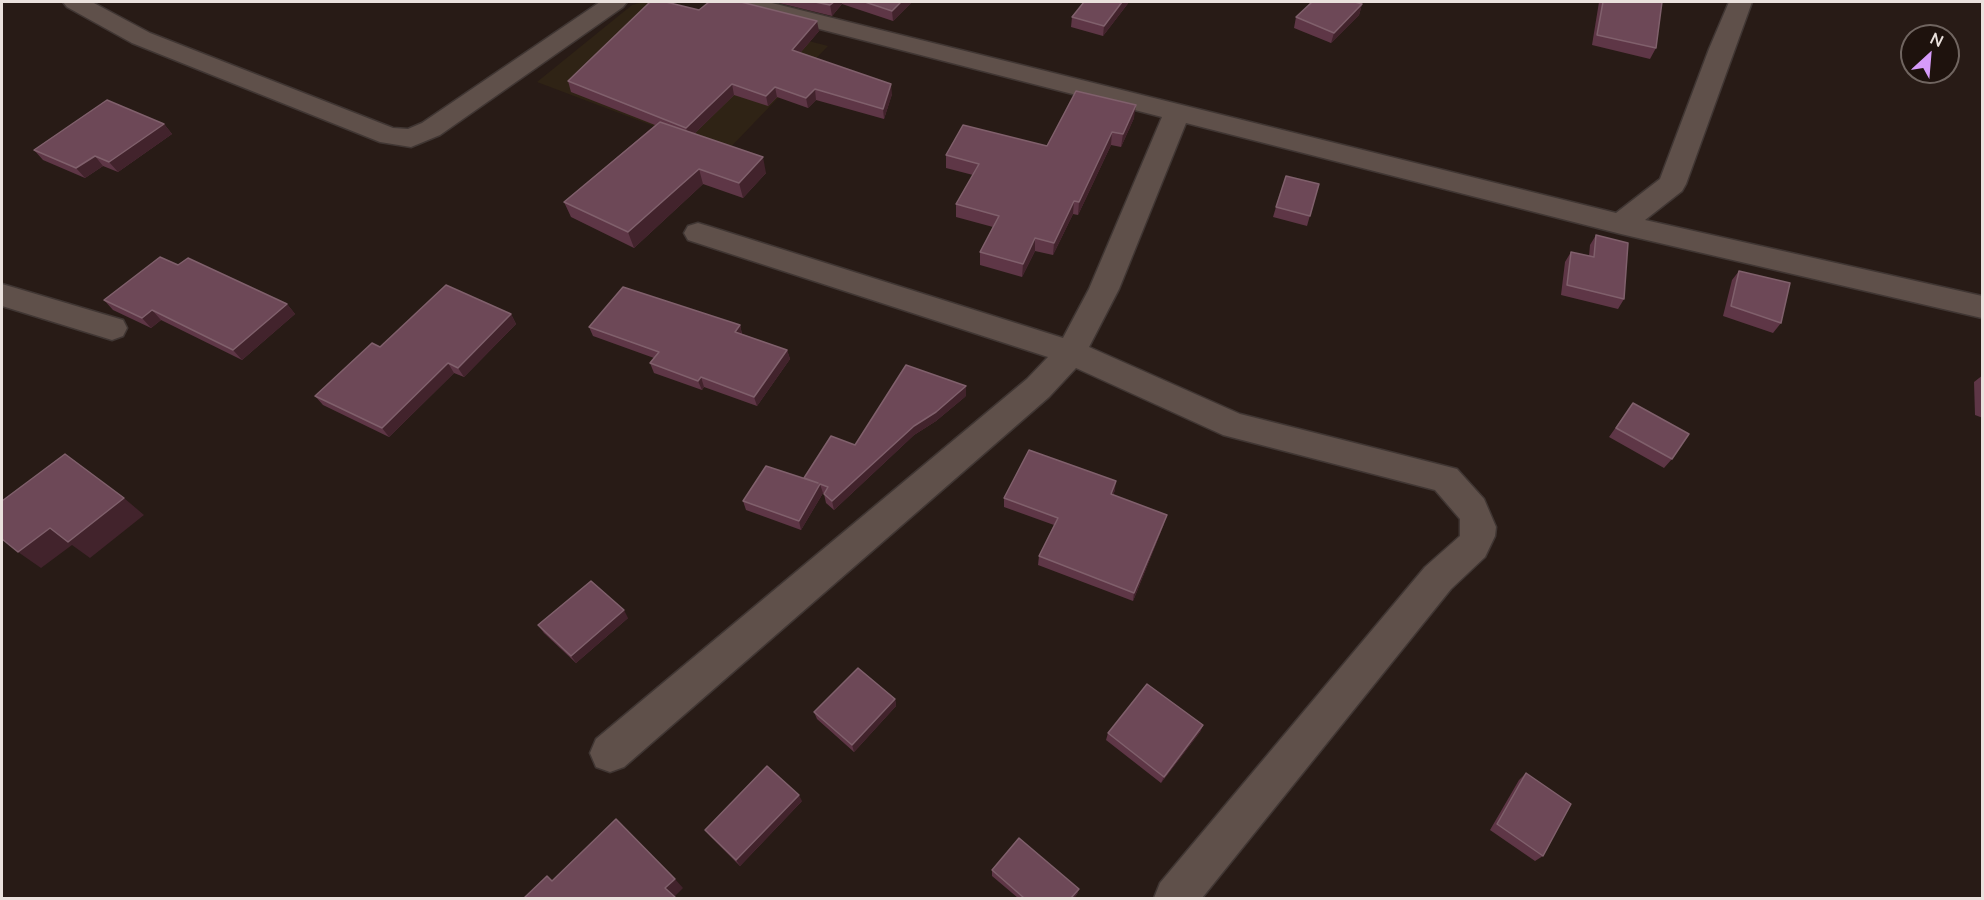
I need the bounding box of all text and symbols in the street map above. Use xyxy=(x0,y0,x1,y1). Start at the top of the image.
north arrow xyxy=(1900,24,1960,84)
text: N xyxy=(1928,28,1947,50)

